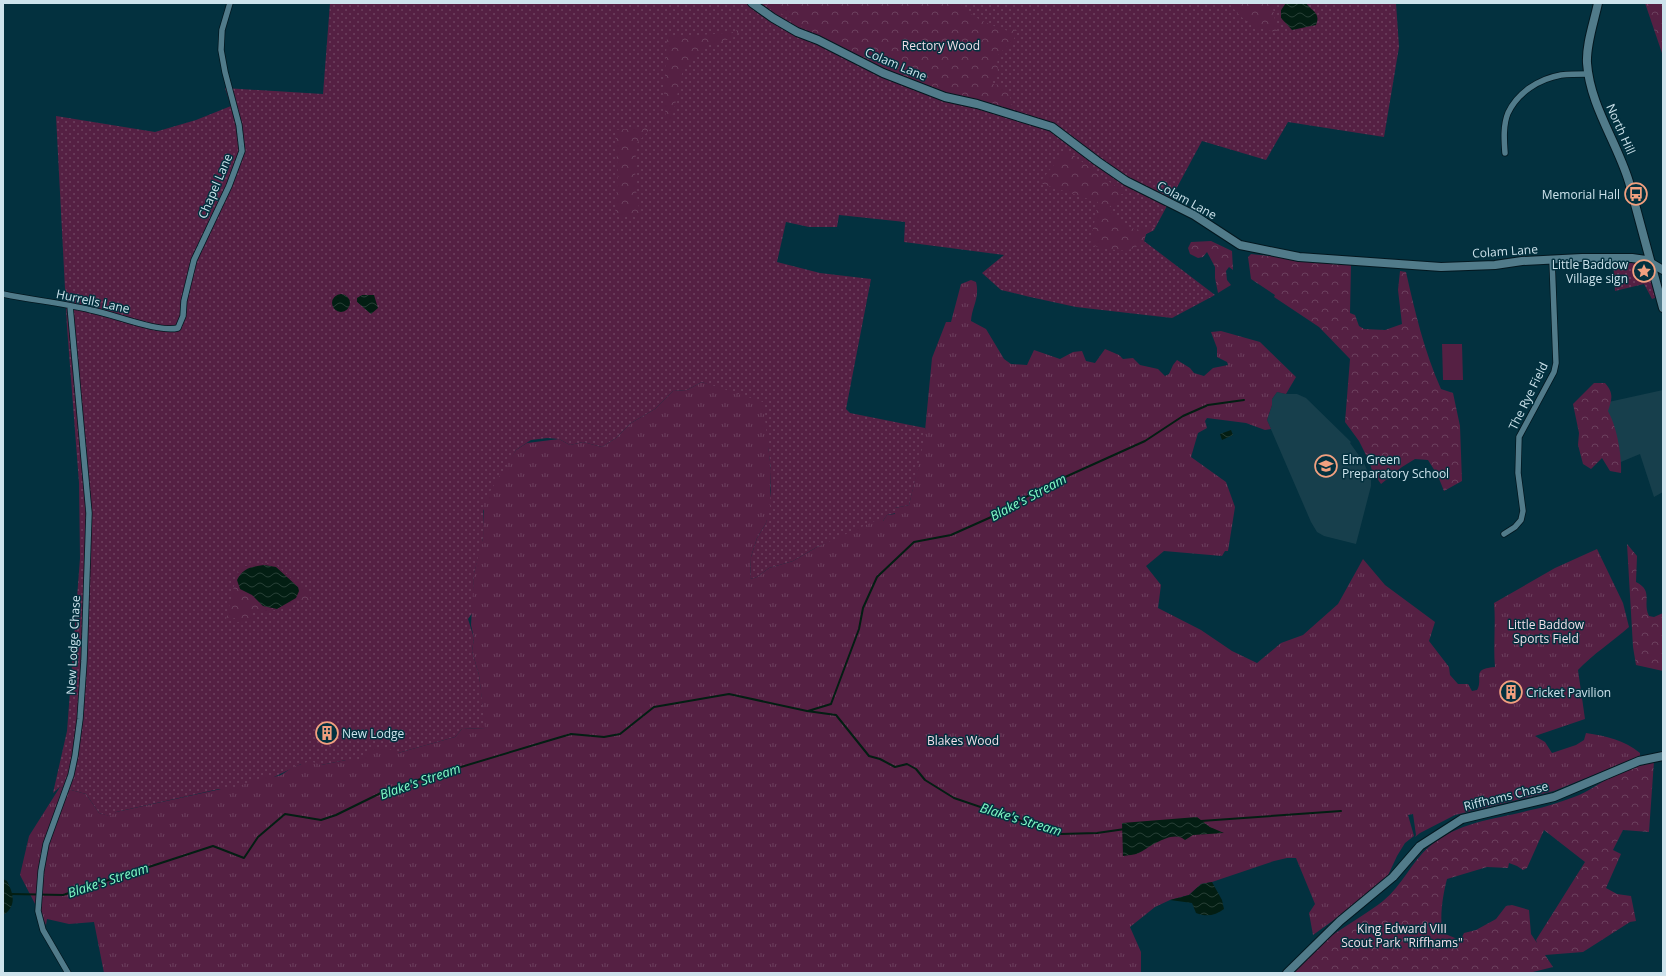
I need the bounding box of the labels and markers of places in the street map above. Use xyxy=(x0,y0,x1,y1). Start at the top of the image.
bus stop icon: Memorial Hall xyxy=(1623,181,1649,207)
place label: Memorial Hall xyxy=(1542,186,1620,203)
place label: Little Baddow Village sign xyxy=(1552,256,1629,287)
place icon: Little Baddow Village sign xyxy=(1631,258,1657,284)
place label: Elm Green Preparatory School xyxy=(1342,451,1449,482)
school or university icon: Elm Green Preparatory School xyxy=(1313,453,1339,479)
building icon: Cricket Pavilion xyxy=(1498,679,1524,705)
place label: Cricket Pavilion xyxy=(1526,684,1611,701)
building icon: New Lodge xyxy=(314,720,340,746)
place label: New Lodge xyxy=(342,725,405,742)

